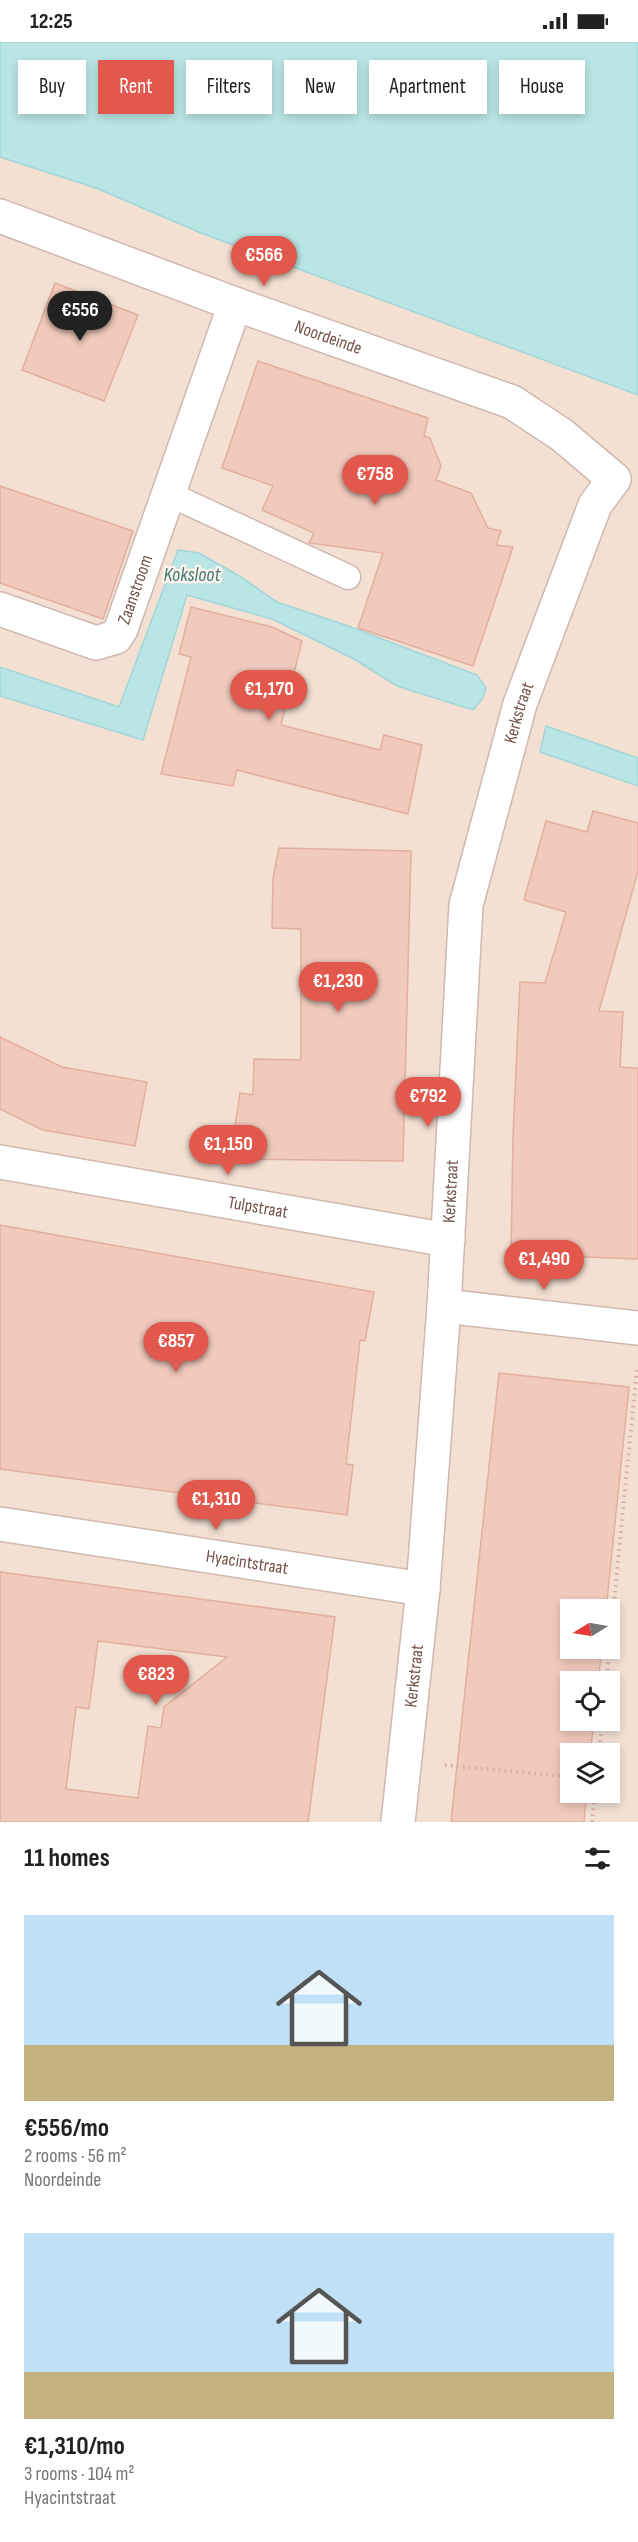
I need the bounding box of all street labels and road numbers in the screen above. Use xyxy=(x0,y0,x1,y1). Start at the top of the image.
street label: Noordeinde xyxy=(292,316,365,359)
street label: Zaanstroom xyxy=(113,552,157,627)
street label: Kerkstraat xyxy=(499,679,538,746)
street label: Kerkstraat xyxy=(438,1159,463,1223)
street label: Tulpstraat xyxy=(226,1191,290,1223)
street label: Hyacintstraat xyxy=(205,1545,290,1579)
street label: Kerkstraat xyxy=(400,1643,428,1708)

